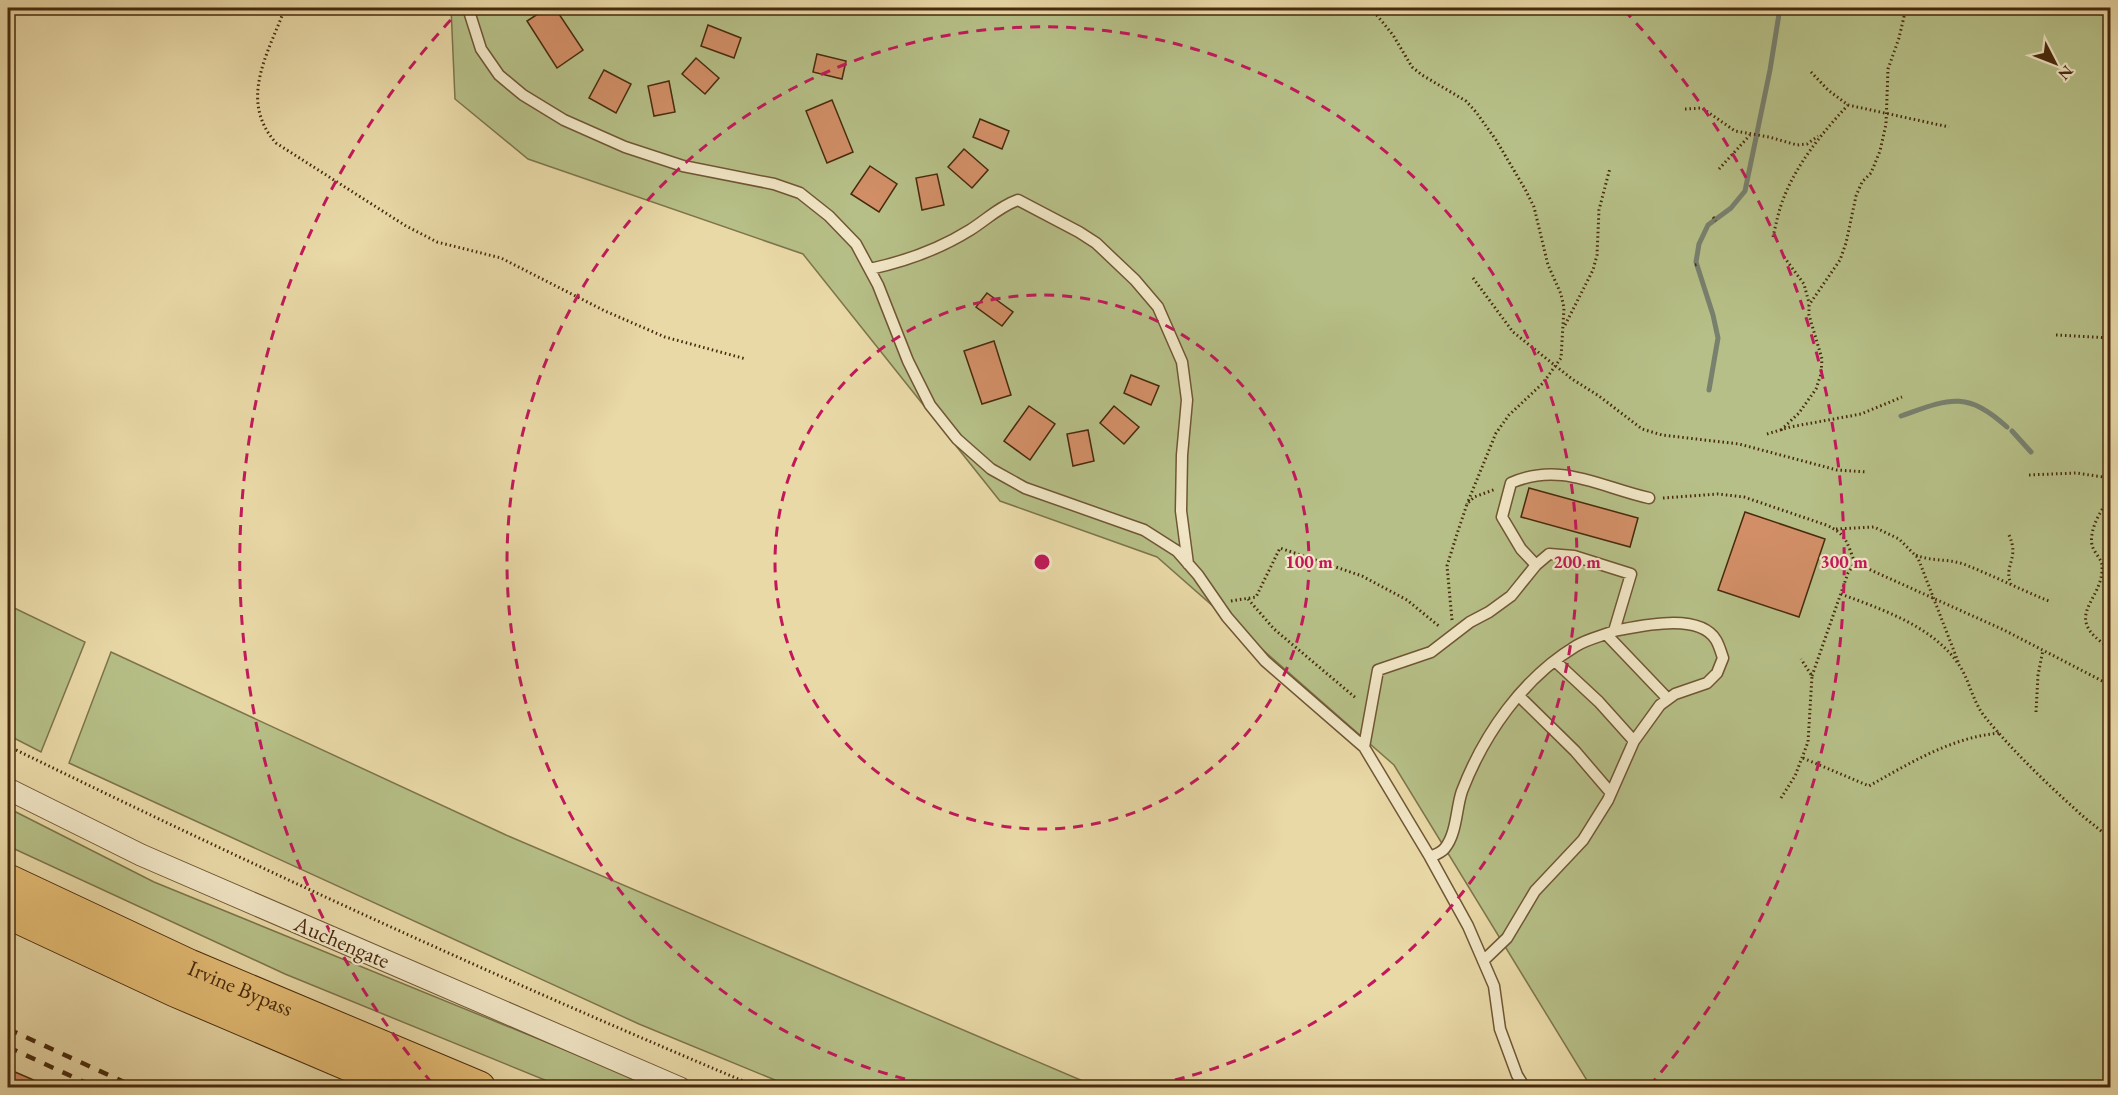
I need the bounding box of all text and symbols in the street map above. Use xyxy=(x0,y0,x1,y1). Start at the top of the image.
north arrow xyxy=(2025,33,2085,93)
text: N xyxy=(2054,61,2078,85)
text: 100 m xyxy=(1285,550,1333,573)
text: 200 m xyxy=(1553,550,1601,573)
text: 300 m xyxy=(1820,550,1868,573)
centre of rings xyxy=(1032,552,1052,572)
street label: Auchengate xyxy=(289,909,395,975)
street label: Irvine Bypass xyxy=(184,953,297,1023)

